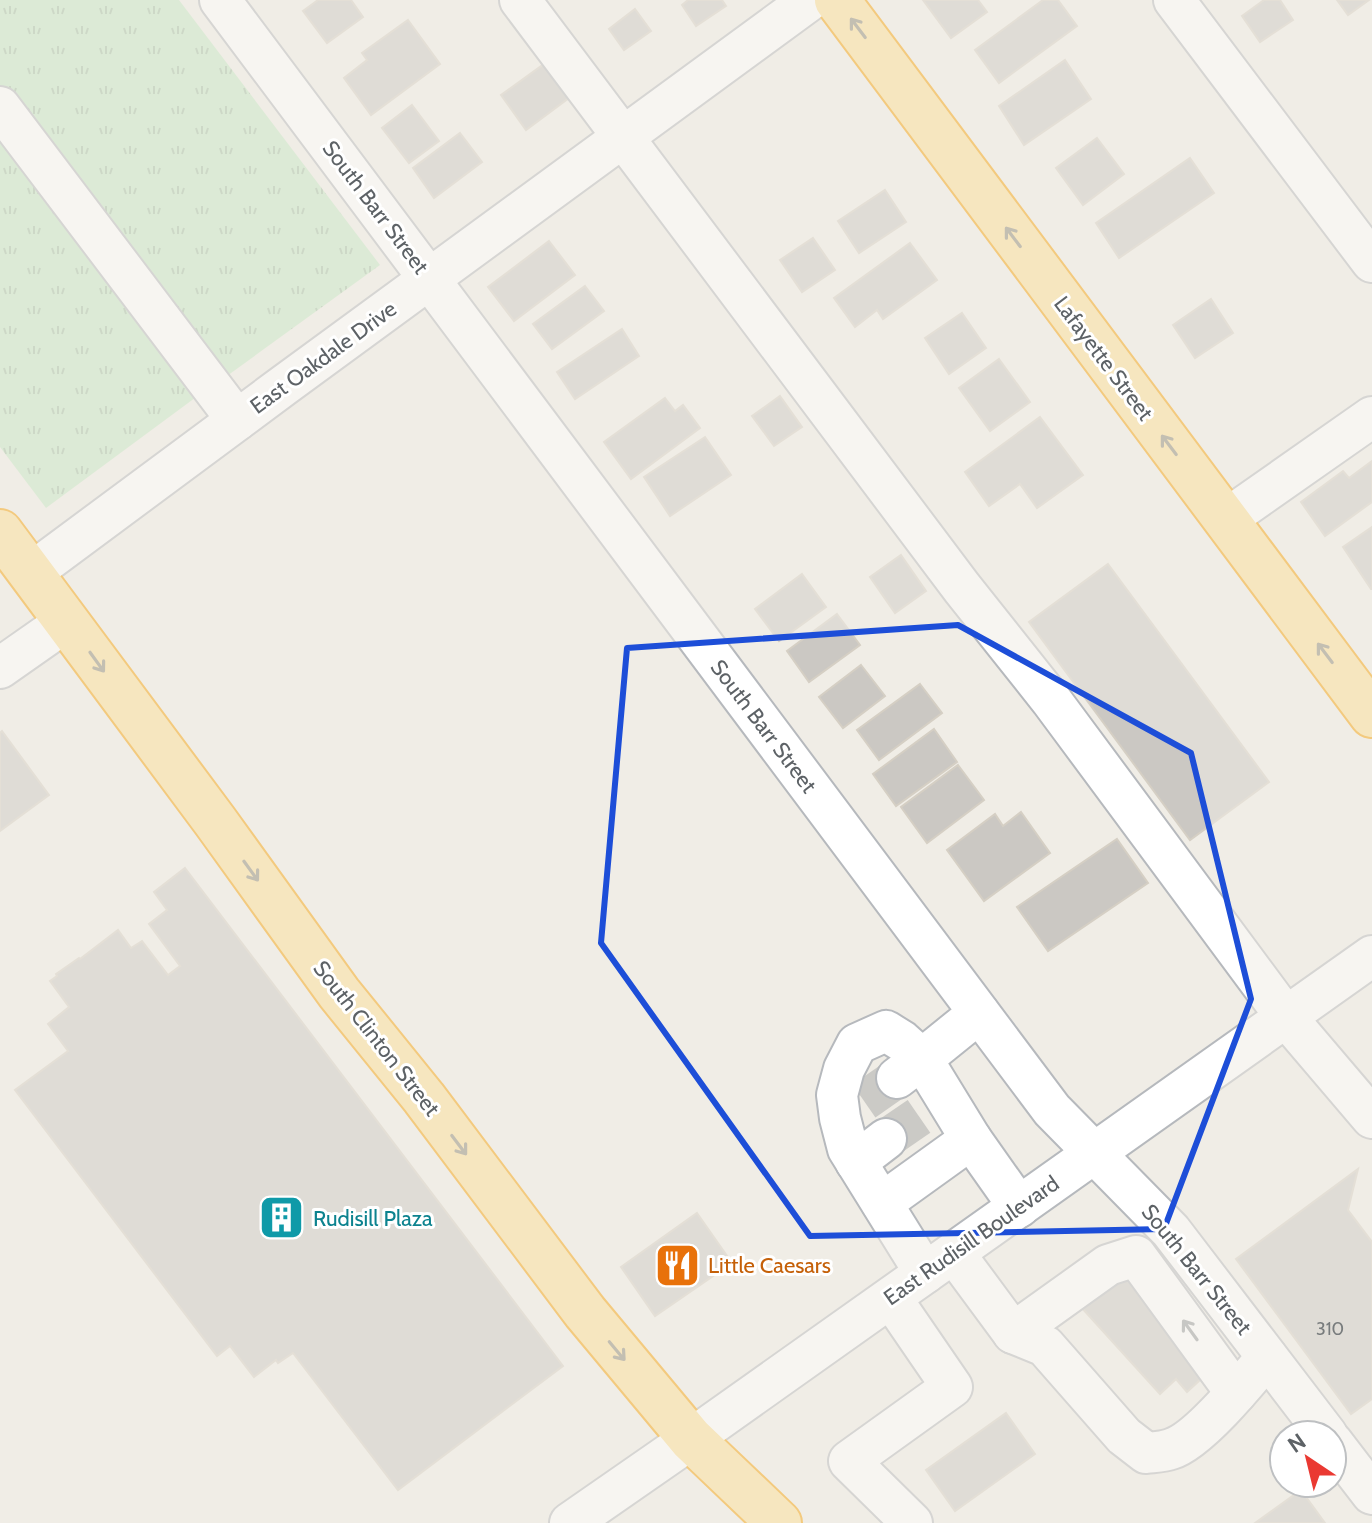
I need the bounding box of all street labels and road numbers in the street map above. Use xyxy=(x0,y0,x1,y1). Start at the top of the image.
street label: South Barr Street xyxy=(317,135,435,280)
street label: Lafayette Street xyxy=(1048,291,1159,426)
street label: East Oakdale Drive xyxy=(245,295,402,420)
street label: South Barr Street xyxy=(705,654,823,799)
street label: South Clinton Street xyxy=(308,955,446,1122)
street label: East Rudisill Boulevard xyxy=(878,1170,1064,1311)
street label: South Barr Street xyxy=(1136,1199,1258,1340)

